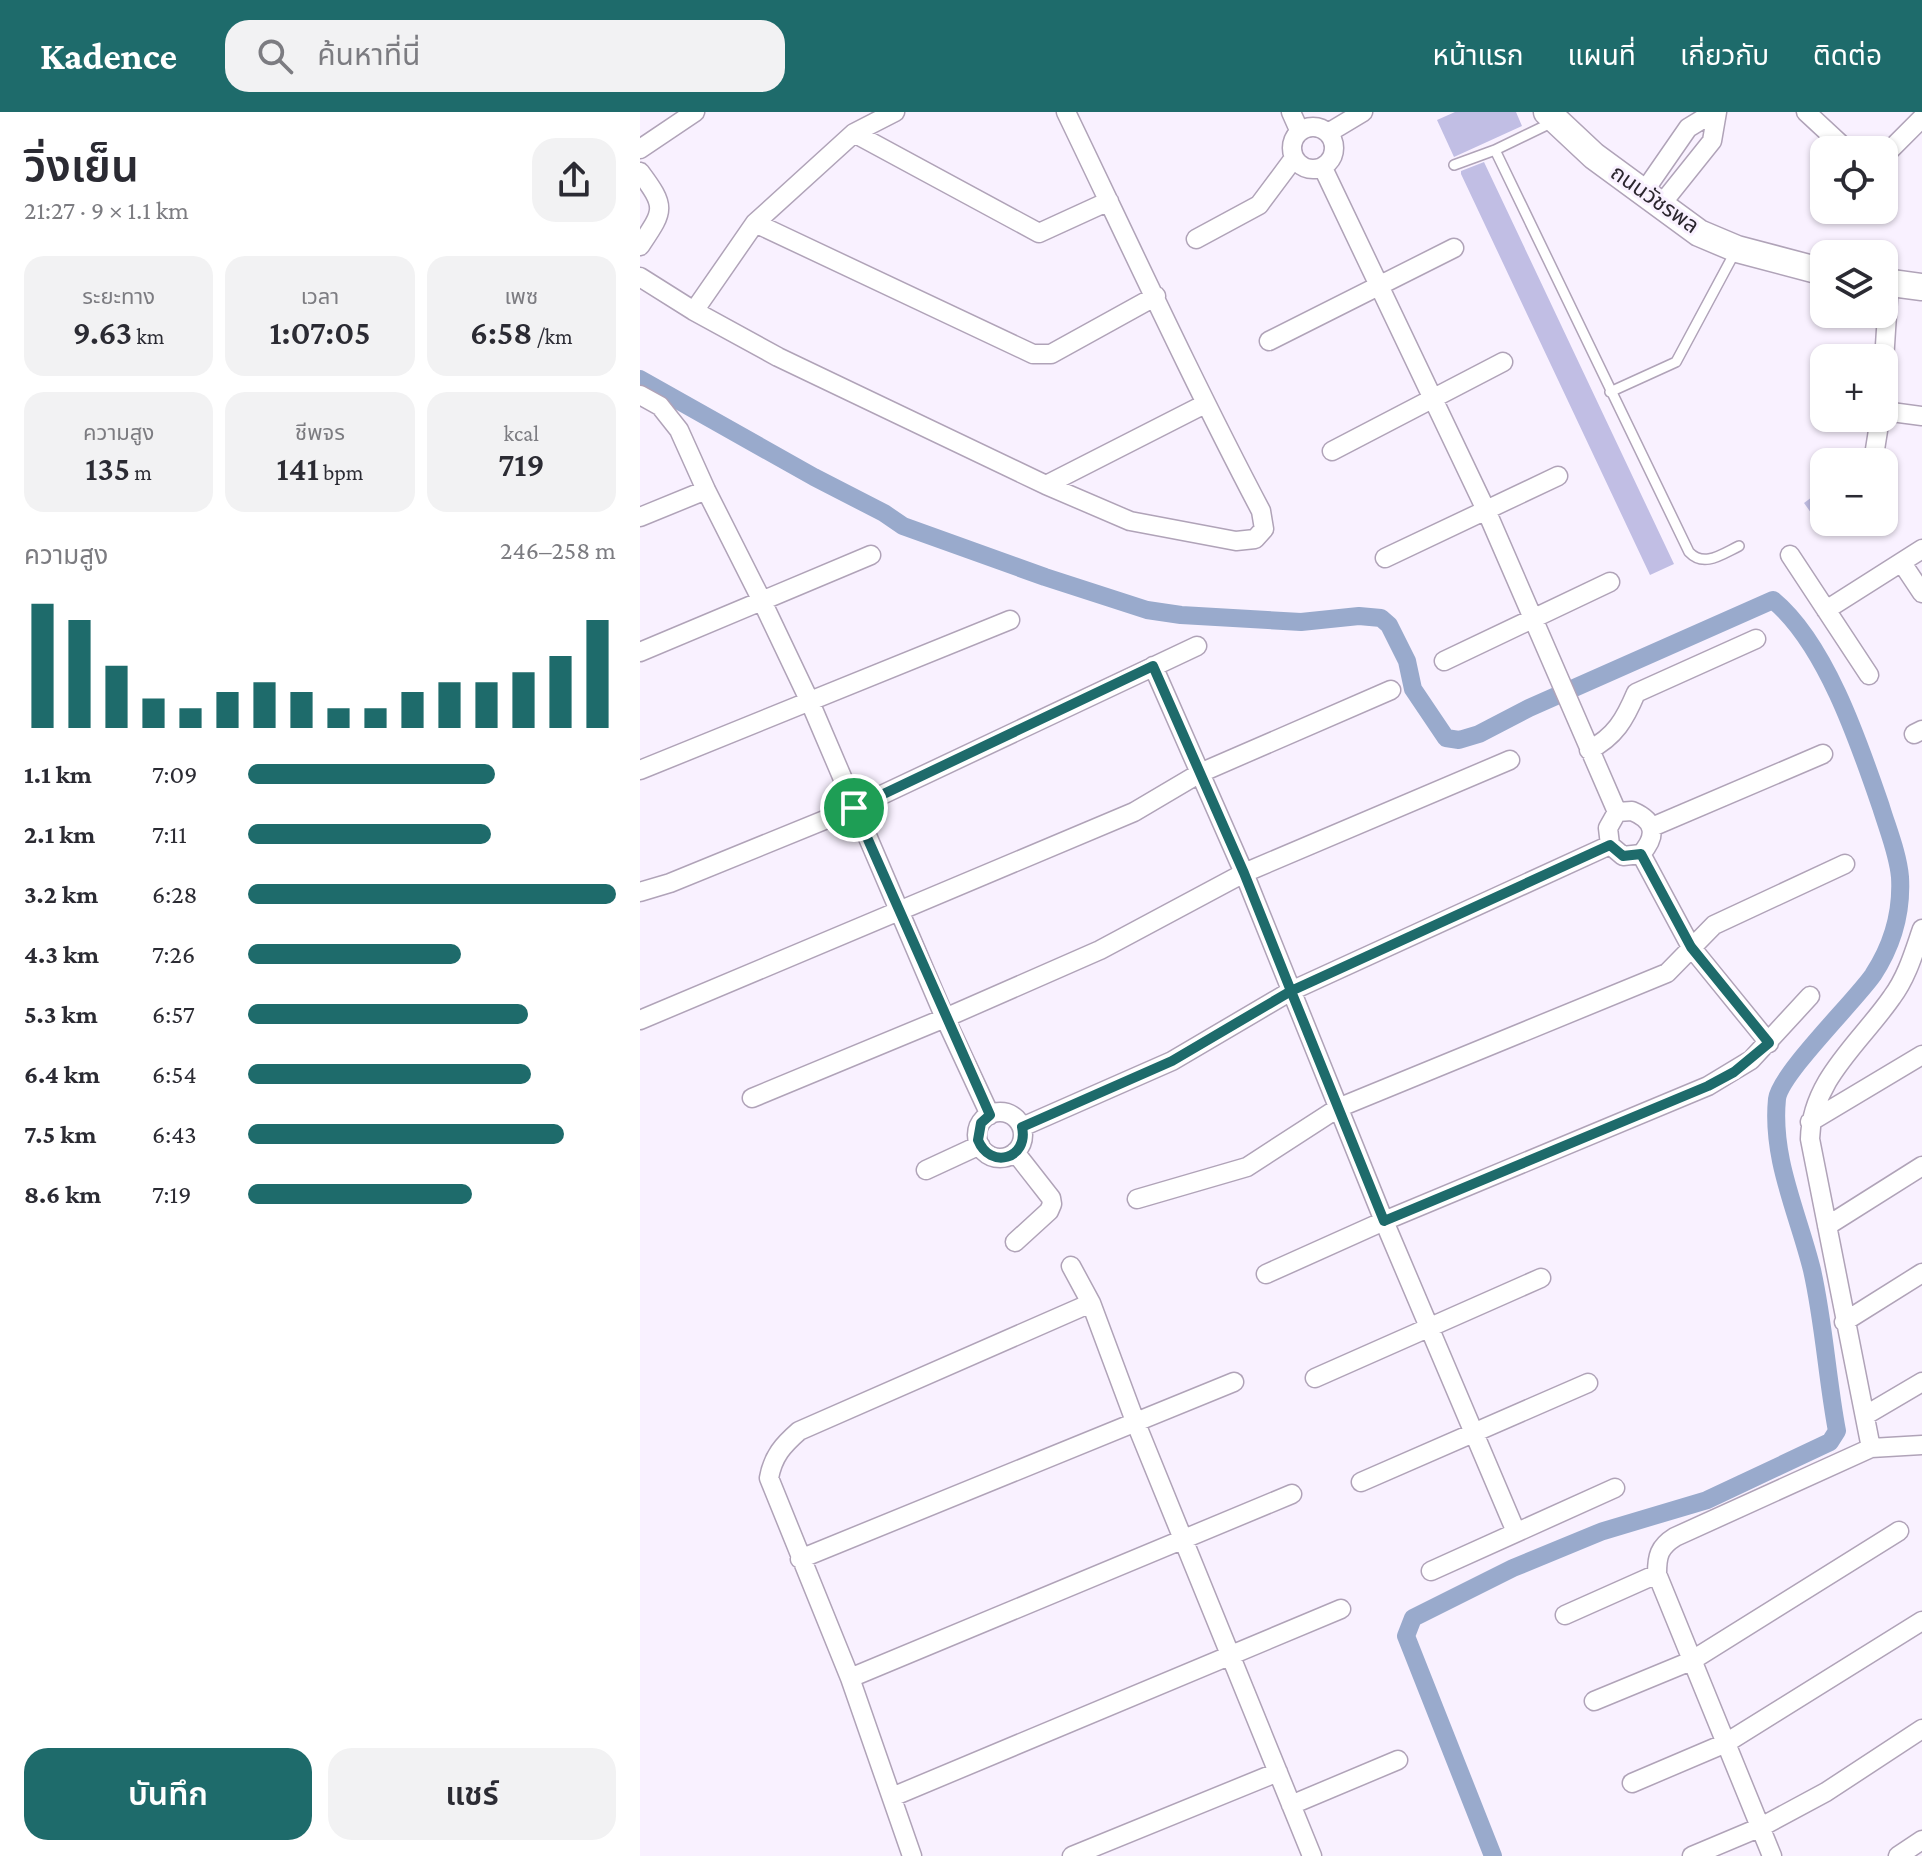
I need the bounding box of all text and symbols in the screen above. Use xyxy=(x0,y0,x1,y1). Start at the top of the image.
search box xyxy=(225,20,785,92)
icon: search xyxy=(253,34,297,78)
text: Kadence xyxy=(40,35,177,77)
text: ค้นหาที่นี่ xyxy=(317,38,420,71)
text: หน้าแรก xyxy=(1433,40,1524,71)
text: แผนที่ xyxy=(1568,40,1636,71)
text: เกี่ยวกับ xyxy=(1680,40,1769,71)
text: ติดต่อ xyxy=(1813,40,1882,71)
map controls xyxy=(1810,136,1898,536)
button: locate xyxy=(1810,136,1898,224)
button: share xyxy=(532,138,616,222)
text: วิ่งเย็น xyxy=(24,142,139,190)
street label: ถนนวัชรพล xyxy=(1606,160,1704,238)
text: 21:27 · 9 × 1.1 km xyxy=(24,196,189,225)
button: layers xyxy=(1810,240,1898,328)
text: ระยะทาง xyxy=(82,284,155,309)
text: เวลา xyxy=(301,284,339,309)
text: เพซ xyxy=(505,284,538,309)
text: 9.63 xyxy=(73,314,132,351)
text: 1:07:05 xyxy=(269,314,371,351)
text: 6:58 xyxy=(470,314,533,351)
text: km xyxy=(132,324,165,349)
text: /km xyxy=(533,324,573,349)
button: + xyxy=(1810,344,1898,432)
text: ความสูง xyxy=(83,420,154,445)
text: ชีพจร xyxy=(295,420,345,445)
text: kcal xyxy=(504,421,539,446)
text: 719 xyxy=(498,446,545,483)
button: − xyxy=(1810,448,1898,536)
text: 135 xyxy=(85,450,130,487)
text: 141 xyxy=(277,450,319,487)
text: m xyxy=(130,460,152,485)
text: bpm xyxy=(319,460,363,485)
text: 246–258 m xyxy=(500,536,616,565)
text: ความสูง xyxy=(24,541,108,570)
text: 1.1 km xyxy=(24,760,92,789)
text: 7:09 xyxy=(152,760,197,789)
pin xyxy=(820,774,888,842)
icon: arrive xyxy=(832,786,876,830)
text: 2.1 km xyxy=(24,820,95,849)
text: 7:11 xyxy=(152,820,187,849)
text: 3.2 km xyxy=(24,880,98,909)
text: 6:28 xyxy=(152,880,198,909)
text: 4.3 km xyxy=(24,940,99,969)
text: 7:26 xyxy=(152,940,195,969)
text: 5.3 km xyxy=(24,1000,98,1029)
text: 6:57 xyxy=(152,1000,195,1029)
text: 6.4 km xyxy=(24,1060,100,1089)
text: 6:54 xyxy=(152,1060,197,1089)
text: 7.5 km xyxy=(24,1120,96,1149)
text: 6:43 xyxy=(152,1120,197,1149)
text: 8.6 km xyxy=(24,1180,101,1209)
text: 7:19 xyxy=(152,1180,191,1209)
button: บันทึก xyxy=(24,1748,312,1840)
button: แชร์ xyxy=(328,1748,616,1840)

